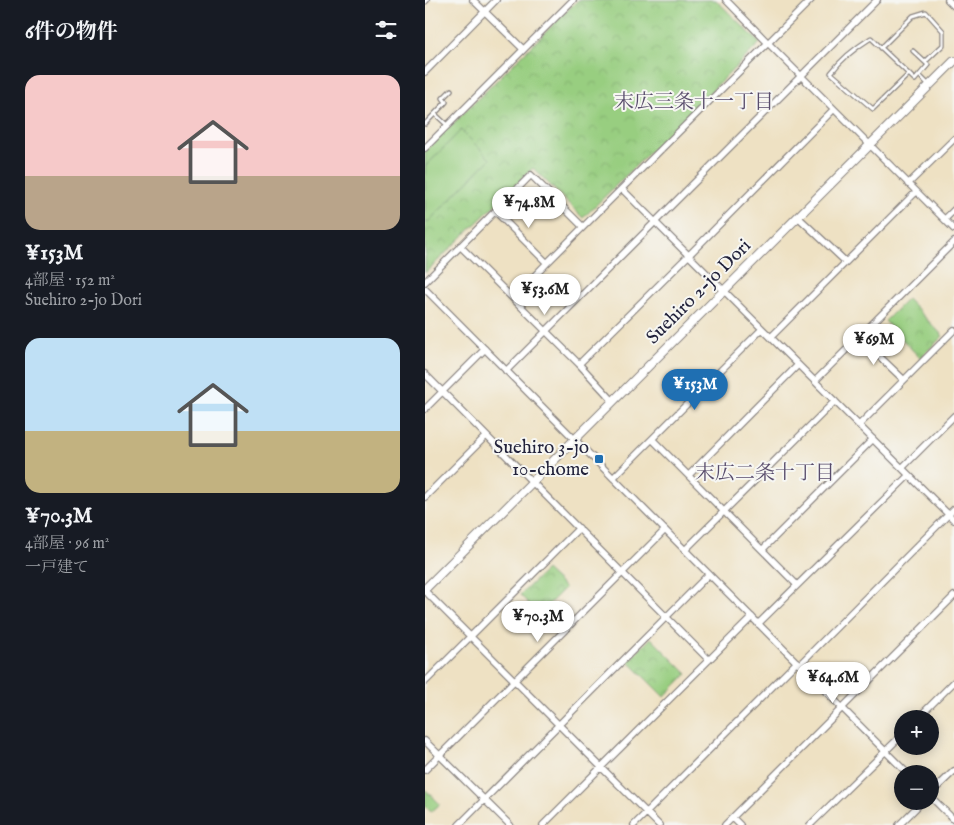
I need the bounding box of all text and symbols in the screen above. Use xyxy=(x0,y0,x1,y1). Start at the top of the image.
icon: filters xyxy=(372,16,400,44)
text: 6件の物件 xyxy=(25,19,118,46)
district label: 末広三条十一丁目 xyxy=(614,90,774,115)
icon: home xyxy=(168,107,258,197)
pin: ¥74.8M xyxy=(488,186,570,229)
text: ¥74.8M xyxy=(503,193,555,213)
street label: Suehiro 2-jo Dori xyxy=(641,234,757,350)
text: ¥153M xyxy=(25,240,83,267)
text: 4部屋 · 152 m² xyxy=(25,271,115,291)
pin: ¥53.6M xyxy=(504,274,586,316)
text: ¥53.6M xyxy=(521,280,569,300)
text: Suehiro 2-jo Dori xyxy=(25,291,142,311)
pin: ¥69M xyxy=(844,324,904,366)
text: ¥69M xyxy=(854,330,894,350)
pin: ¥153M xyxy=(660,368,730,411)
icon: home xyxy=(168,370,258,460)
text: ¥153M xyxy=(673,375,717,395)
place label: Suehiro 3-jo 10-chome xyxy=(493,436,589,482)
marker: Suehiro 3-jo 10-chome xyxy=(593,453,605,465)
district label: 末広二条十丁目 xyxy=(695,461,835,486)
text: ¥70.3M xyxy=(25,503,93,530)
text: 4部屋 · 96 m² xyxy=(25,534,109,554)
text: 一戸建て xyxy=(25,558,89,578)
pin: ¥70.3M xyxy=(497,600,579,643)
text: ¥70.3M xyxy=(512,607,564,627)
pin: ¥64.6M xyxy=(792,662,874,704)
text: ¥64.6M xyxy=(807,668,859,688)
map controls xyxy=(894,710,939,810)
button: + xyxy=(894,710,939,755)
button: − xyxy=(894,765,939,810)

